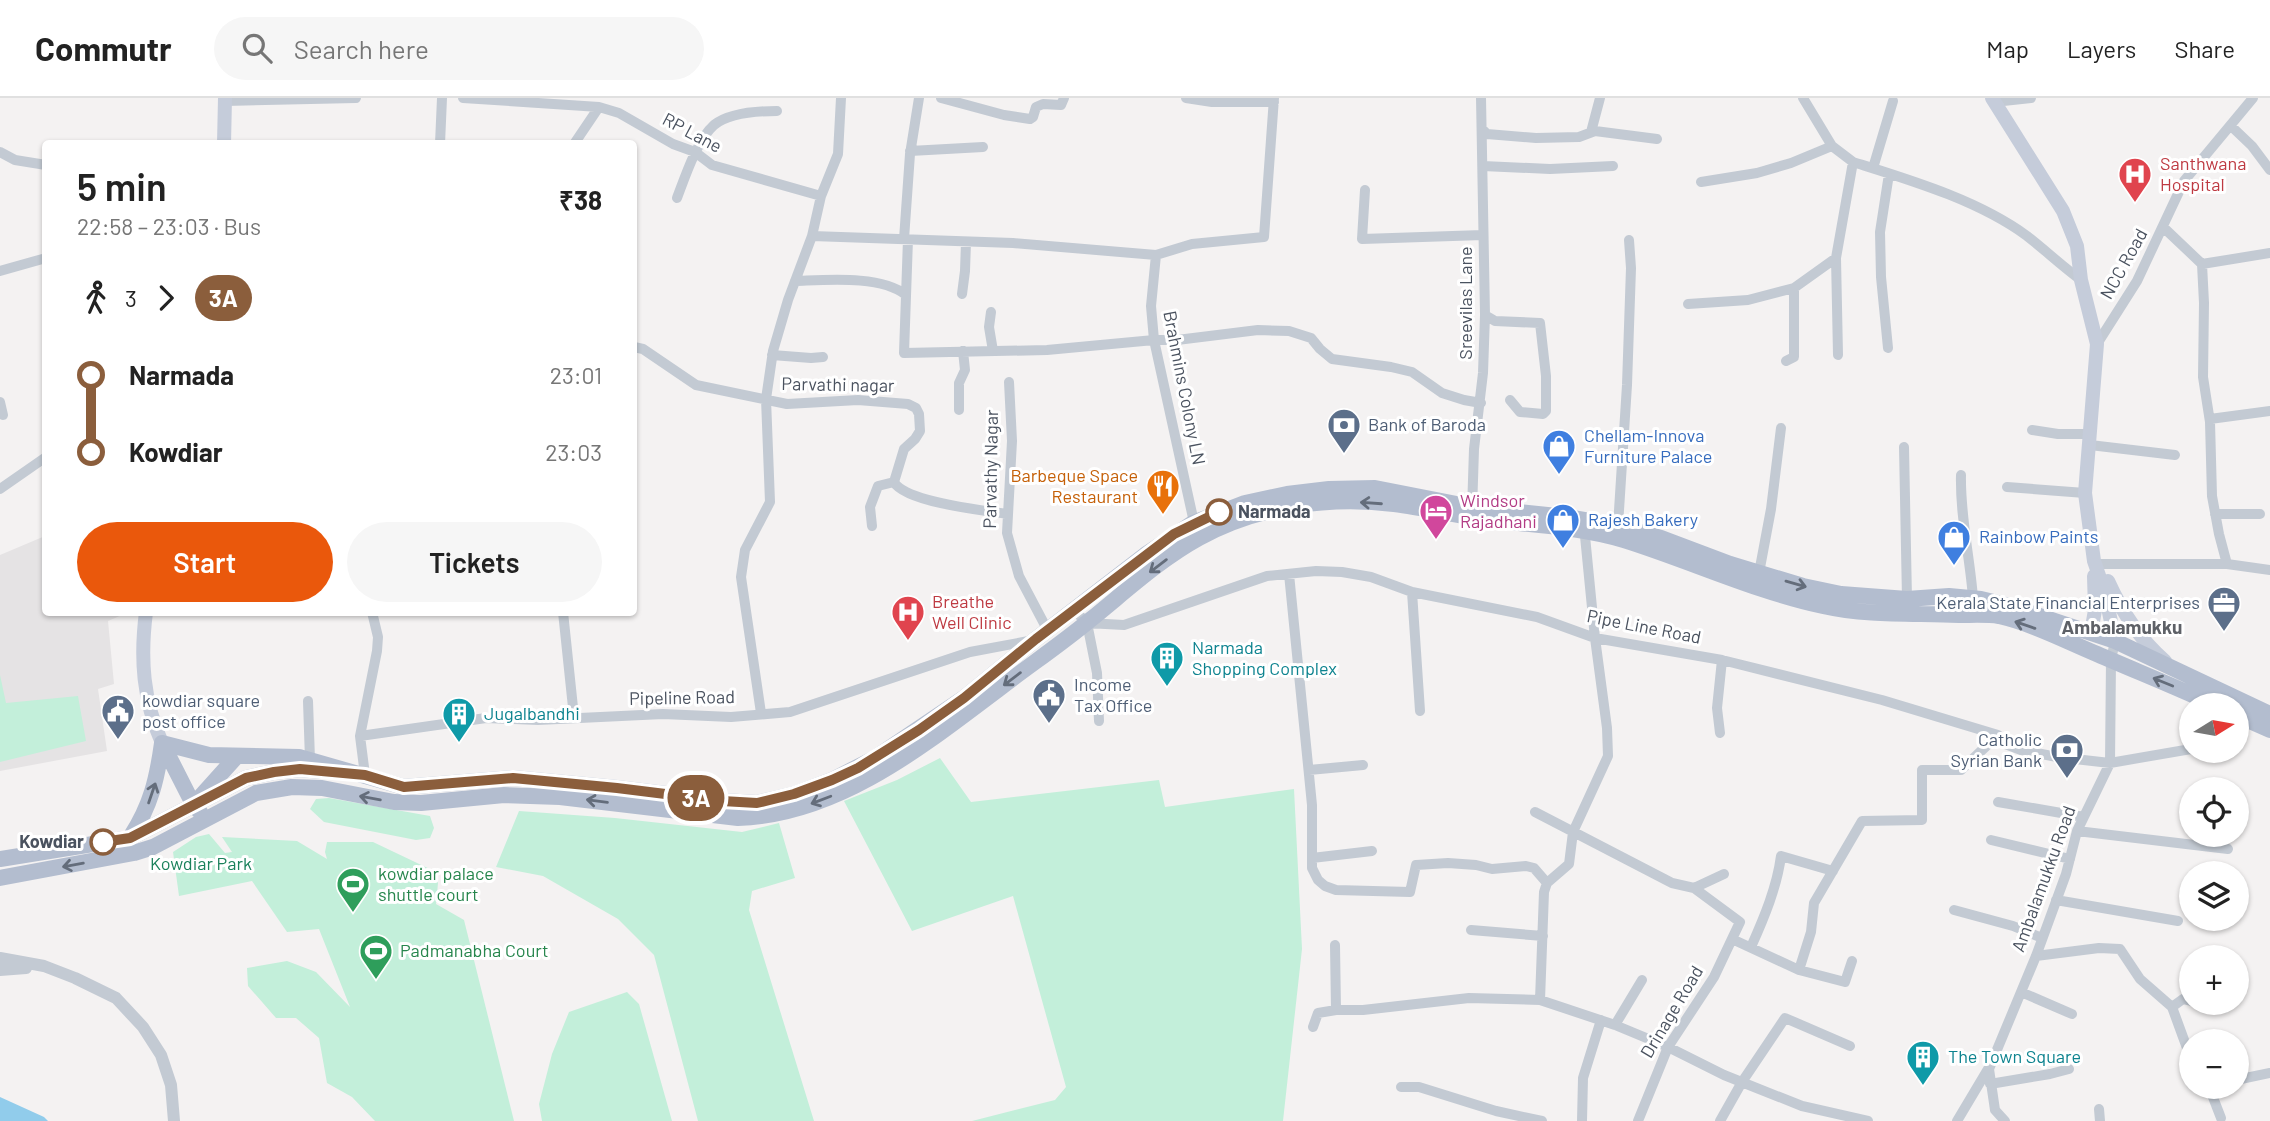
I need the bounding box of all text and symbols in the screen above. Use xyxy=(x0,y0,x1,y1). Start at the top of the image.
search box xyxy=(214,17,704,80)
text: Commutr xyxy=(35,28,172,68)
icon: search xyxy=(238,29,276,67)
text: Search here xyxy=(294,33,429,64)
text: Map xyxy=(1986,34,2029,63)
text: Layers xyxy=(2067,34,2136,63)
text: Share xyxy=(2174,34,2235,63)
street label: RP Lane xyxy=(659,107,726,157)
place label: Santhwana Hospital xyxy=(2160,152,2246,195)
hospital icon: Santhwana Hospital xyxy=(2116,155,2154,204)
text: 5 min xyxy=(77,163,167,209)
text: ₹38 xyxy=(559,184,602,215)
text: 22:58 – 23:03 · Bus xyxy=(77,212,261,240)
street label: NCC Road xyxy=(2095,224,2152,303)
street label: Sreevilas Lane xyxy=(1454,246,1476,360)
icon: walk xyxy=(77,279,115,317)
icon: forward xyxy=(147,279,185,317)
text: 3A xyxy=(209,283,238,312)
text: 3 xyxy=(125,284,137,312)
street label: Brahmins Colony LN xyxy=(1159,309,1211,467)
text: Narmada xyxy=(129,359,234,390)
text: 23:01 xyxy=(550,361,602,389)
street label: Parvathi nagar xyxy=(781,372,895,396)
bank icon: Bank of Baroda xyxy=(1325,406,1363,455)
street label: Parvathy Nagar xyxy=(978,409,1002,529)
place label: Bank of Baroda xyxy=(1368,413,1486,435)
place label: Chellam-Innova Furniture Palace xyxy=(1584,424,1712,467)
shop icon: Chellam-Innova Furniture Palace xyxy=(1540,427,1578,476)
text: Kowdiar xyxy=(129,436,223,467)
text: 23:03 xyxy=(545,438,602,466)
place label: Barbeque Space Restaurant xyxy=(1010,464,1138,507)
restaurant icon: Barbeque Space Restaurant xyxy=(1144,467,1182,516)
place label: Windsor Rajadhani xyxy=(1460,489,1537,532)
hotel icon: Windsor Rajadhani xyxy=(1417,492,1455,541)
one-way arrow xyxy=(1360,496,1383,509)
marker: Narmada xyxy=(1206,499,1232,525)
place label: Narmada xyxy=(1238,500,1311,522)
shop icon: Rajesh Bakery xyxy=(1544,501,1582,550)
place label: Rajesh Bakery xyxy=(1588,508,1698,530)
shop icon: Rainbow Paints xyxy=(1935,518,1973,567)
button: Start xyxy=(77,522,333,602)
button: Tickets xyxy=(347,522,602,602)
place label: Rainbow Paints xyxy=(1979,525,2099,547)
one-way arrow xyxy=(1149,559,1168,573)
one-way arrow xyxy=(1784,578,1806,591)
office icon: Kerala State Financial Enterprises xyxy=(2205,584,2243,633)
place label: Breathe Well Clinic xyxy=(932,590,1012,633)
place label: Kerala State Financial Enterprises xyxy=(1936,591,2200,613)
hospital icon: Breathe Well Clinic xyxy=(889,593,927,642)
street label: Pipe Line Road xyxy=(1585,604,1703,648)
district label: Ambalamukku xyxy=(2062,615,2182,638)
one-way arrow xyxy=(2015,618,2037,631)
place label: Narmada Shopping Complex xyxy=(1192,636,1337,679)
building icon: Narmada Shopping Complex xyxy=(1148,639,1186,688)
one-way arrow xyxy=(1003,671,1022,686)
place label: Income Tax Office xyxy=(1074,673,1152,716)
one-way arrow xyxy=(2153,674,2175,687)
public building icon: Income Tax Office xyxy=(1030,676,1068,725)
street label: Pipeline Road xyxy=(629,685,735,709)
place label: kowdiar square post office xyxy=(142,689,260,732)
public building icon: kowdiar square post office xyxy=(99,692,137,741)
north arrow xyxy=(2179,693,2249,763)
map controls xyxy=(2179,693,2249,1099)
building icon: Jugalbandhi xyxy=(440,695,478,744)
place label: Jugalbandhi xyxy=(484,702,580,724)
place label: Catholic Syrian Bank xyxy=(1950,728,2042,771)
bank icon: Catholic Syrian Bank xyxy=(2048,731,2086,780)
line badge: 3A xyxy=(664,775,728,821)
button: locate xyxy=(2179,777,2249,847)
one-way arrow xyxy=(146,782,159,804)
text: 3A xyxy=(681,783,711,812)
one-way arrow xyxy=(360,791,382,804)
one-way arrow xyxy=(810,794,832,807)
one-way arrow xyxy=(586,795,609,808)
street label: Ambalamukku Road xyxy=(2006,803,2080,955)
marker: Kowdiar xyxy=(90,829,116,855)
place label: Kowdiar xyxy=(19,830,84,852)
park label: Kowdiar Park xyxy=(150,852,252,874)
one-way arrow xyxy=(62,859,85,872)
button: layers xyxy=(2179,861,2249,931)
place label: kowdiar palace shuttle court xyxy=(378,862,494,905)
sports icon: kowdiar palace shuttle court xyxy=(334,865,372,914)
sports icon: Padmanabha Court xyxy=(357,932,395,981)
place label: Padmanabha Court xyxy=(400,939,549,961)
button: + xyxy=(2179,945,2249,1015)
street label: Drinage Road xyxy=(1635,961,1707,1062)
button: − xyxy=(2179,1029,2249,1099)
building icon: The Town Square xyxy=(1904,1038,1942,1087)
place label: The Town Square xyxy=(1948,1045,2081,1067)

